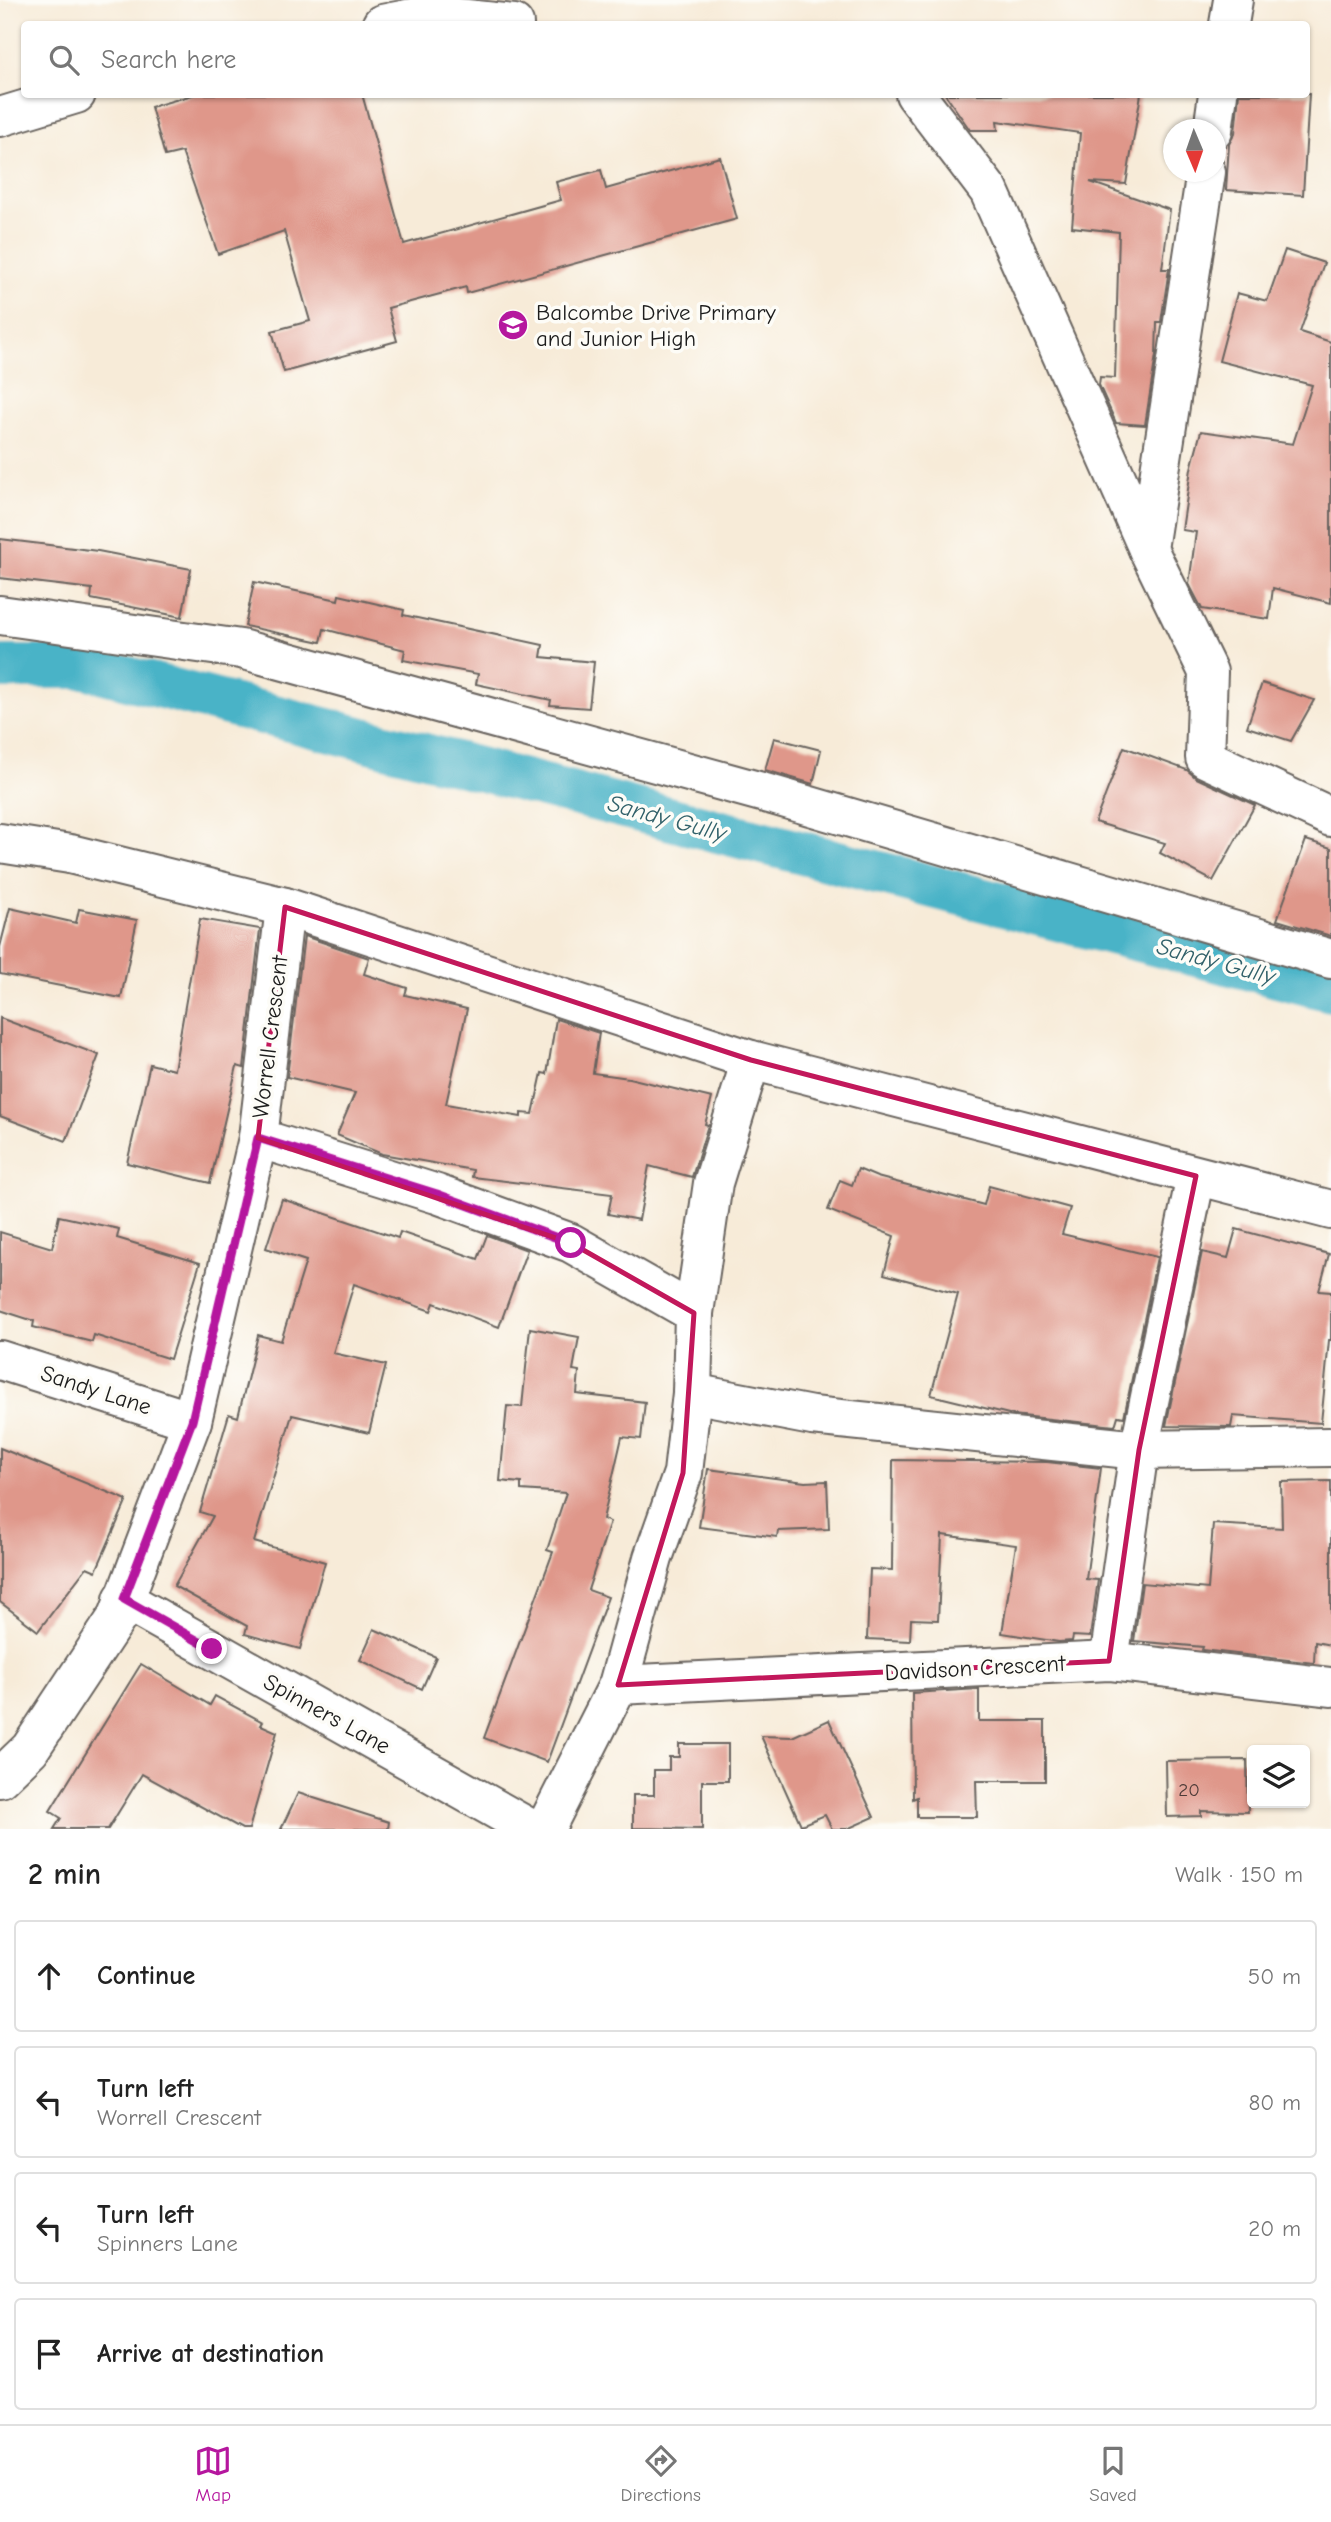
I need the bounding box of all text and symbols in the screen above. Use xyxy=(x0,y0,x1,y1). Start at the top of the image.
search box xyxy=(21,21,1310,98)
icon: search xyxy=(45,41,83,79)
text: Search here xyxy=(101,45,236,75)
north arrow xyxy=(1163,119,1226,182)
place label: Balcombe Drive Primary and Junior High xyxy=(536,299,776,352)
school or university icon: Balcombe Drive Primary and Junior High xyxy=(496,308,530,342)
water label: Sandy Gully xyxy=(605,789,730,848)
water label: Sandy Gully xyxy=(1154,932,1279,991)
street label: Worrell Crescent xyxy=(247,953,294,1120)
route start xyxy=(555,1227,586,1258)
street label: Sandy Lane xyxy=(37,1359,155,1421)
route end xyxy=(196,1633,227,1664)
street label: Davidson Crescent xyxy=(884,1650,1068,1686)
street label: Spinners Lane xyxy=(259,1668,395,1760)
map controls xyxy=(1247,1745,1310,1808)
button: layers xyxy=(1247,1745,1310,1808)
house number: 20 xyxy=(1178,1779,1200,1801)
text: 2 min xyxy=(28,1857,101,1892)
text: Walk · 150 m xyxy=(1175,1861,1303,1888)
icon: ahead xyxy=(30,1957,68,1995)
text: Continue xyxy=(97,1961,195,1991)
text: 50 m xyxy=(1248,1963,1301,1990)
text: Turn left xyxy=(97,2074,194,2104)
icon: left xyxy=(30,2083,68,2121)
text: 80 m xyxy=(1248,2089,1301,2116)
text: Worrell Crescent xyxy=(97,2104,261,2131)
text: Turn left xyxy=(97,2200,194,2230)
icon: left xyxy=(30,2209,68,2247)
text: 20 m xyxy=(1248,2215,1301,2242)
text: Spinners Lane xyxy=(97,2230,238,2257)
icon: arrive xyxy=(30,2335,68,2373)
text: Arrive at destination xyxy=(97,2339,324,2369)
tab: Map xyxy=(194,2442,232,2506)
tab: Directions xyxy=(621,2442,701,2506)
tab: Saved xyxy=(1089,2442,1137,2506)

